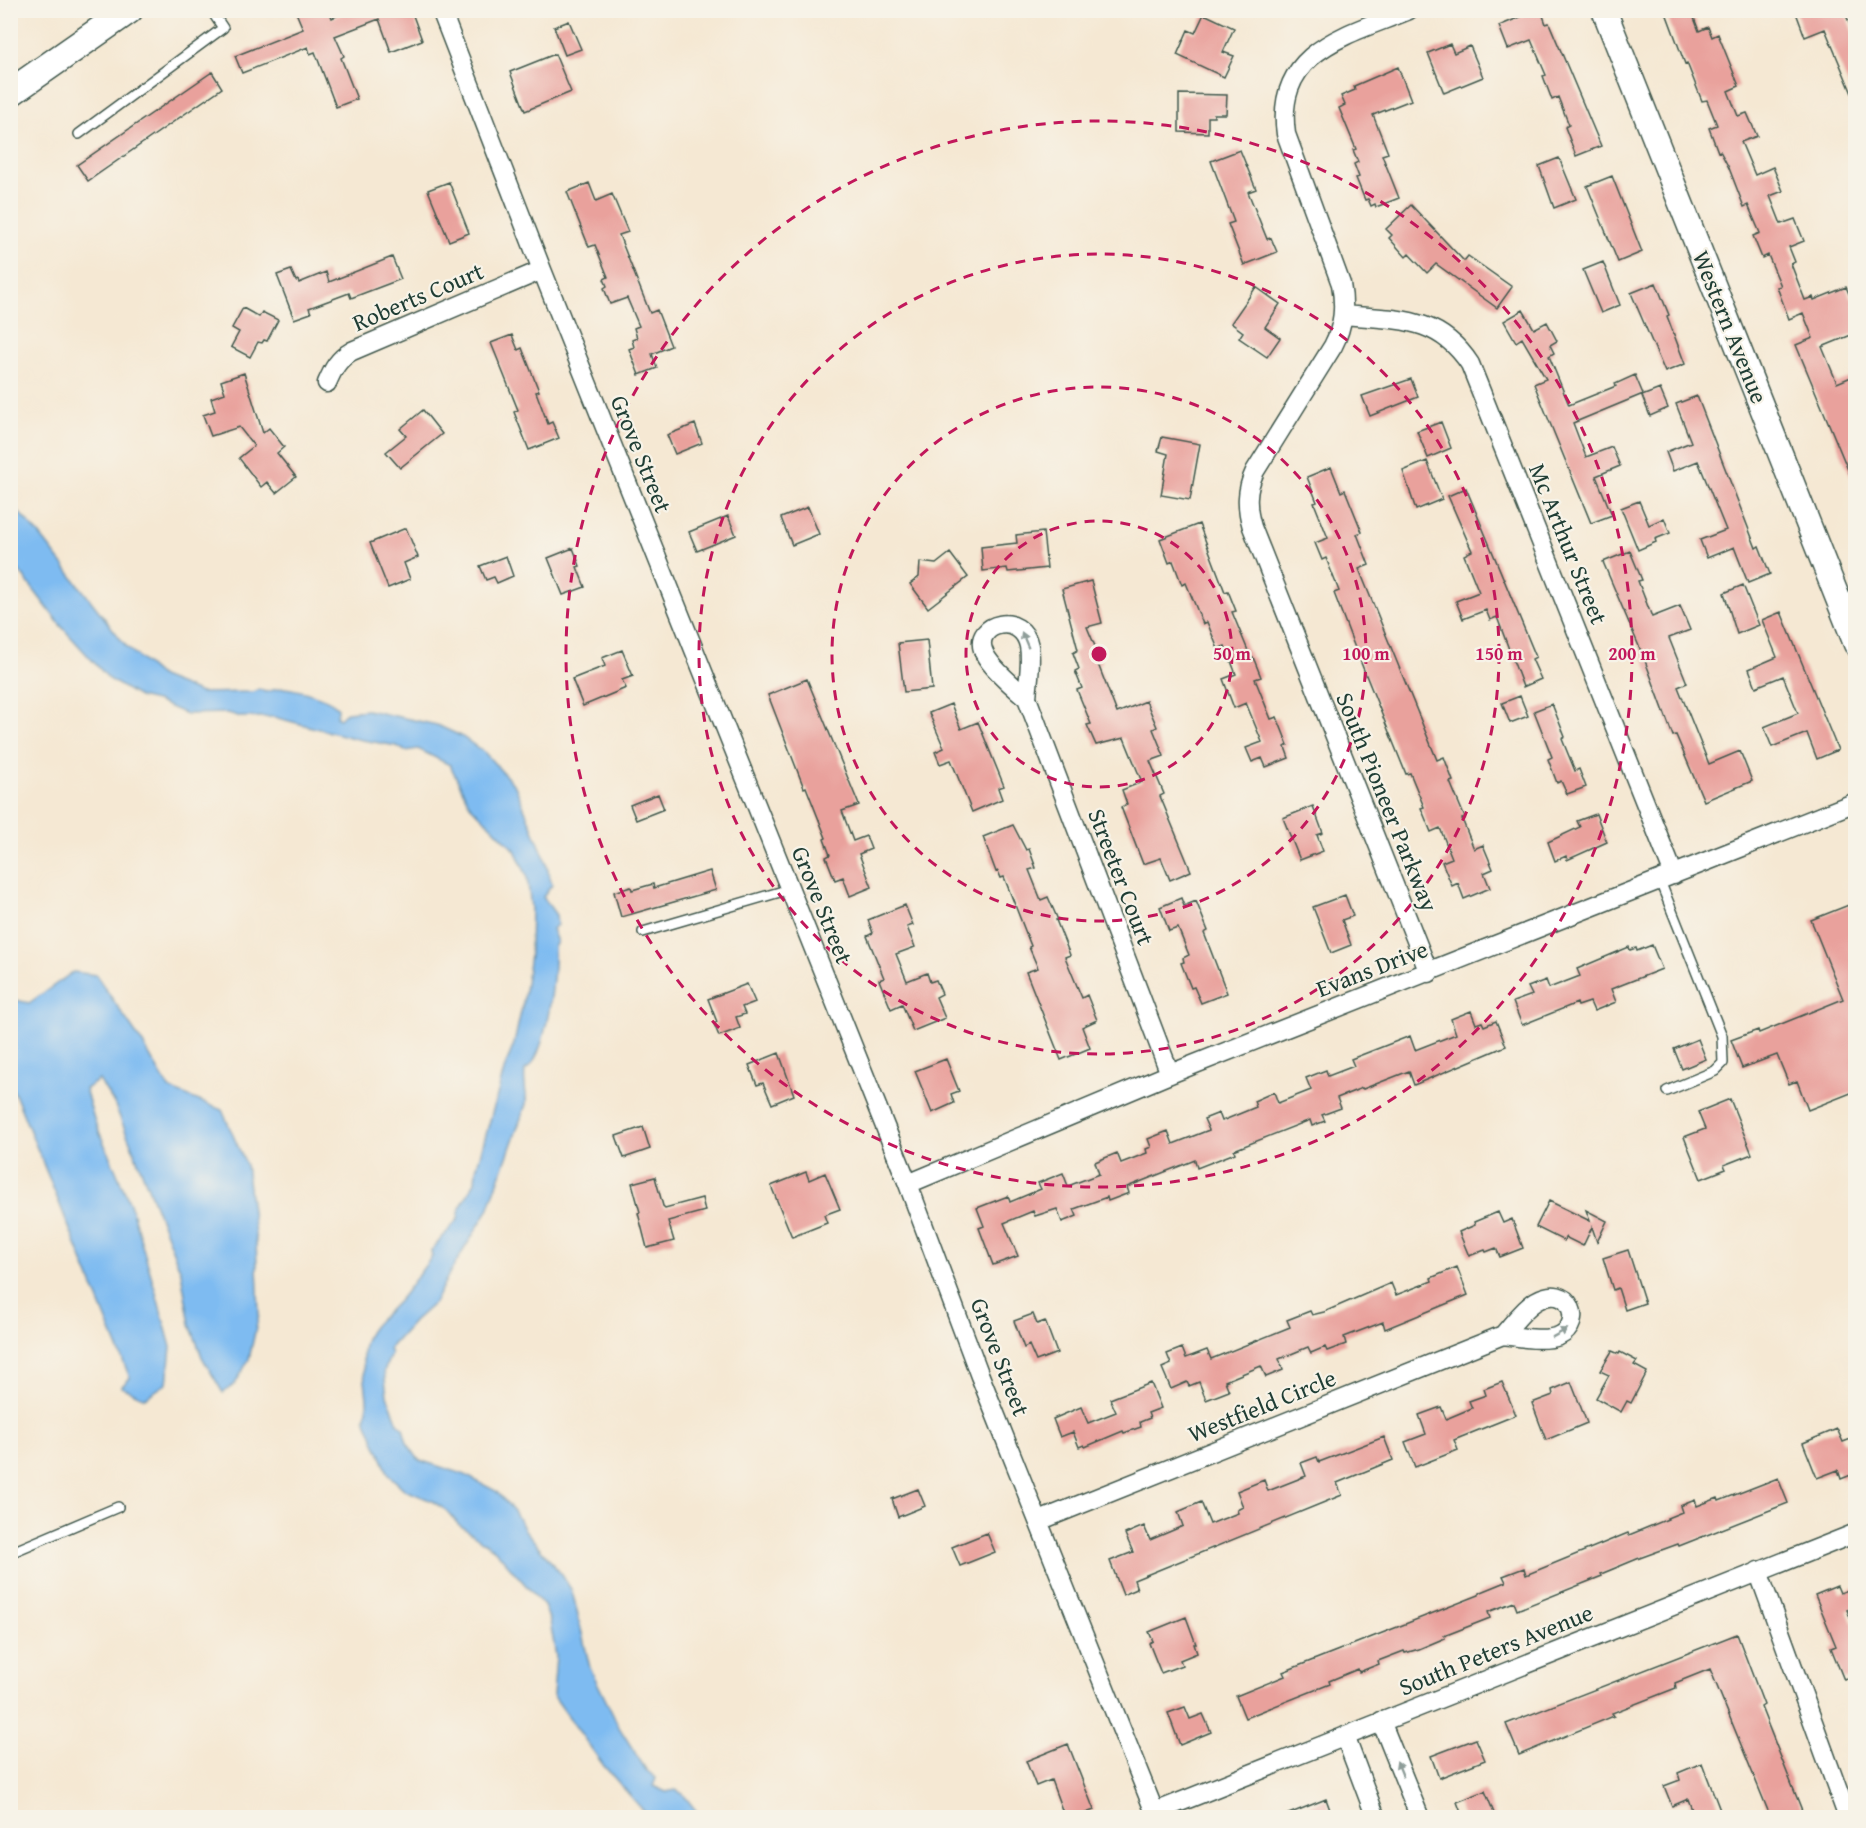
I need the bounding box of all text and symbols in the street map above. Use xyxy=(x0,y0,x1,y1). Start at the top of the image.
street label: Western Avenue xyxy=(1684,245,1777,409)
street label: Roberts Court xyxy=(347,253,489,340)
street label: Grove Street xyxy=(602,390,681,518)
street label: Mc Arthur Street xyxy=(1520,458,1617,630)
one-way arrow xyxy=(1020,631,1030,649)
text: 50 m xyxy=(1213,640,1252,667)
text: 100 m xyxy=(1342,640,1390,667)
text: 150 m xyxy=(1475,640,1523,667)
text: 200 m xyxy=(1608,640,1656,667)
centre of rings xyxy=(1089,644,1109,664)
street label: South Pioneer Parkway xyxy=(1327,687,1447,917)
street label: Streeter Court xyxy=(1079,803,1164,951)
street label: Grove Street xyxy=(783,841,862,969)
street label: Evans Drive xyxy=(1311,931,1433,1006)
street label: Grove Street xyxy=(962,1293,1039,1422)
one-way arrow xyxy=(1552,1328,1569,1338)
street label: Westfield Circle xyxy=(1183,1360,1341,1451)
street label: South Peters Avenue xyxy=(1394,1595,1598,1704)
one-way arrow xyxy=(1395,1760,1405,1778)

